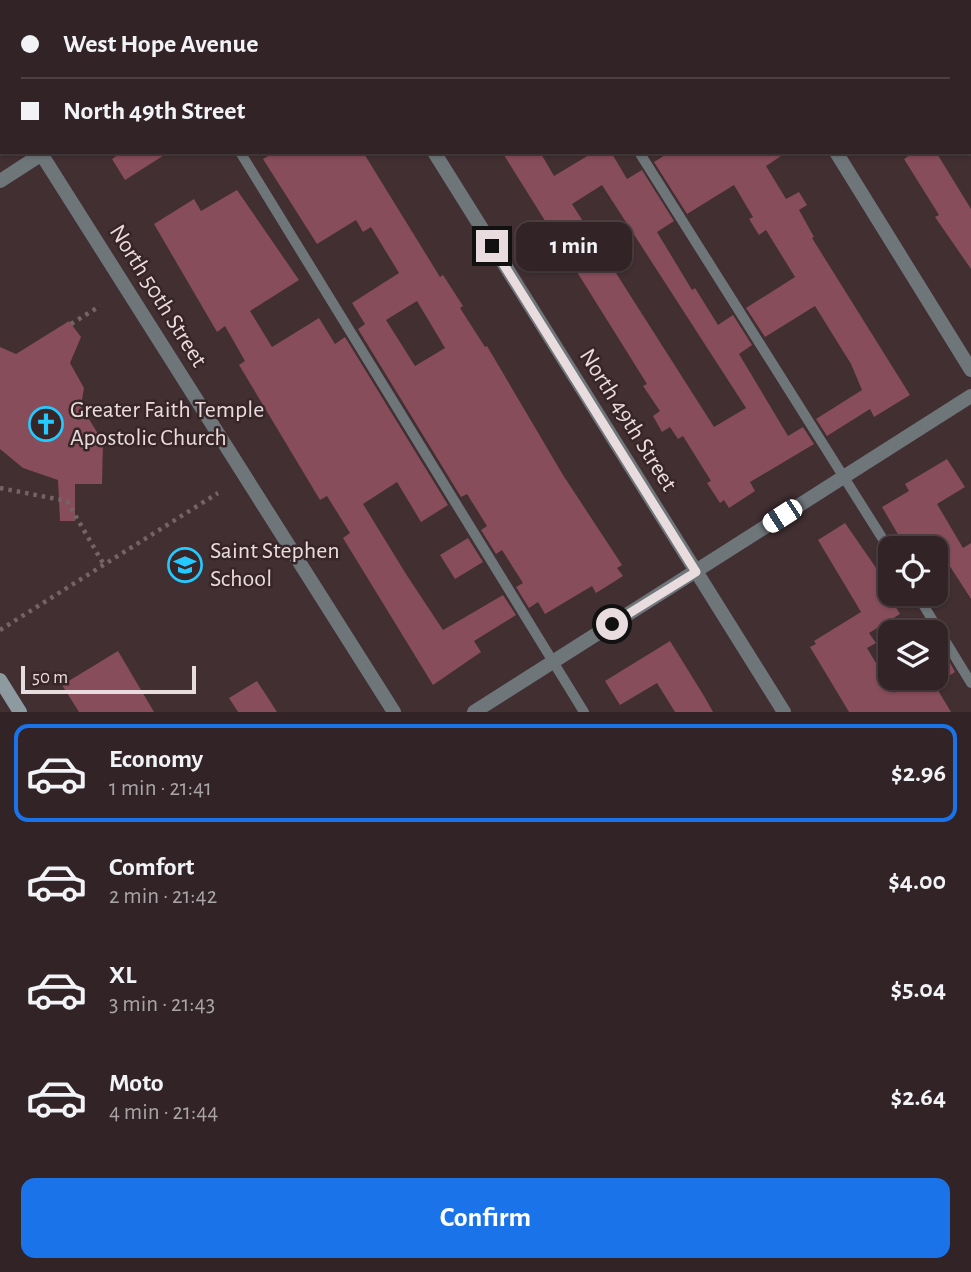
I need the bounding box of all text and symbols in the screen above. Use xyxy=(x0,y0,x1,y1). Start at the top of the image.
text: West Hope Avenue xyxy=(63,31,258,57)
text: North 49th Street xyxy=(63,98,245,124)
street label: North 50th Street xyxy=(105,221,211,372)
callout: 1 min xyxy=(516,222,632,270)
route end xyxy=(476,230,508,262)
text: 1 min xyxy=(550,235,598,258)
street label: North 49th Street xyxy=(575,345,681,496)
place label: Greater Faith Temple Apostolic Church xyxy=(70,398,264,450)
church icon: Greater Faith Temple Apostolic Church xyxy=(27,405,65,443)
car xyxy=(759,496,806,536)
map controls xyxy=(878,536,948,690)
button: locate xyxy=(878,536,948,606)
place label: Saint Stephen School xyxy=(210,539,340,591)
school or university icon: Saint Stephen School xyxy=(166,546,204,584)
route start xyxy=(596,608,628,640)
button: layers xyxy=(878,620,948,690)
scale bar xyxy=(21,663,196,695)
text: 50 m xyxy=(32,668,68,687)
icon: car xyxy=(25,742,88,805)
text: Economy xyxy=(109,746,203,772)
text: $2.96 xyxy=(891,760,946,786)
text: 1 min · 21:41 xyxy=(109,777,212,800)
icon: car xyxy=(25,850,88,913)
text: Comfort xyxy=(109,854,194,880)
text: $4.00 xyxy=(888,868,946,894)
text: 2 min · 21:42 xyxy=(109,885,217,908)
icon: car xyxy=(25,958,88,1021)
text: XL xyxy=(109,962,136,988)
text: $5.04 xyxy=(890,976,946,1002)
text: 3 min · 21:43 xyxy=(109,993,215,1016)
icon: car xyxy=(25,1066,88,1129)
text: Moto xyxy=(109,1070,164,1096)
text: $2.64 xyxy=(890,1084,946,1110)
text: 4 min · 21:44 xyxy=(109,1101,218,1124)
button: Confirm xyxy=(21,1178,950,1258)

